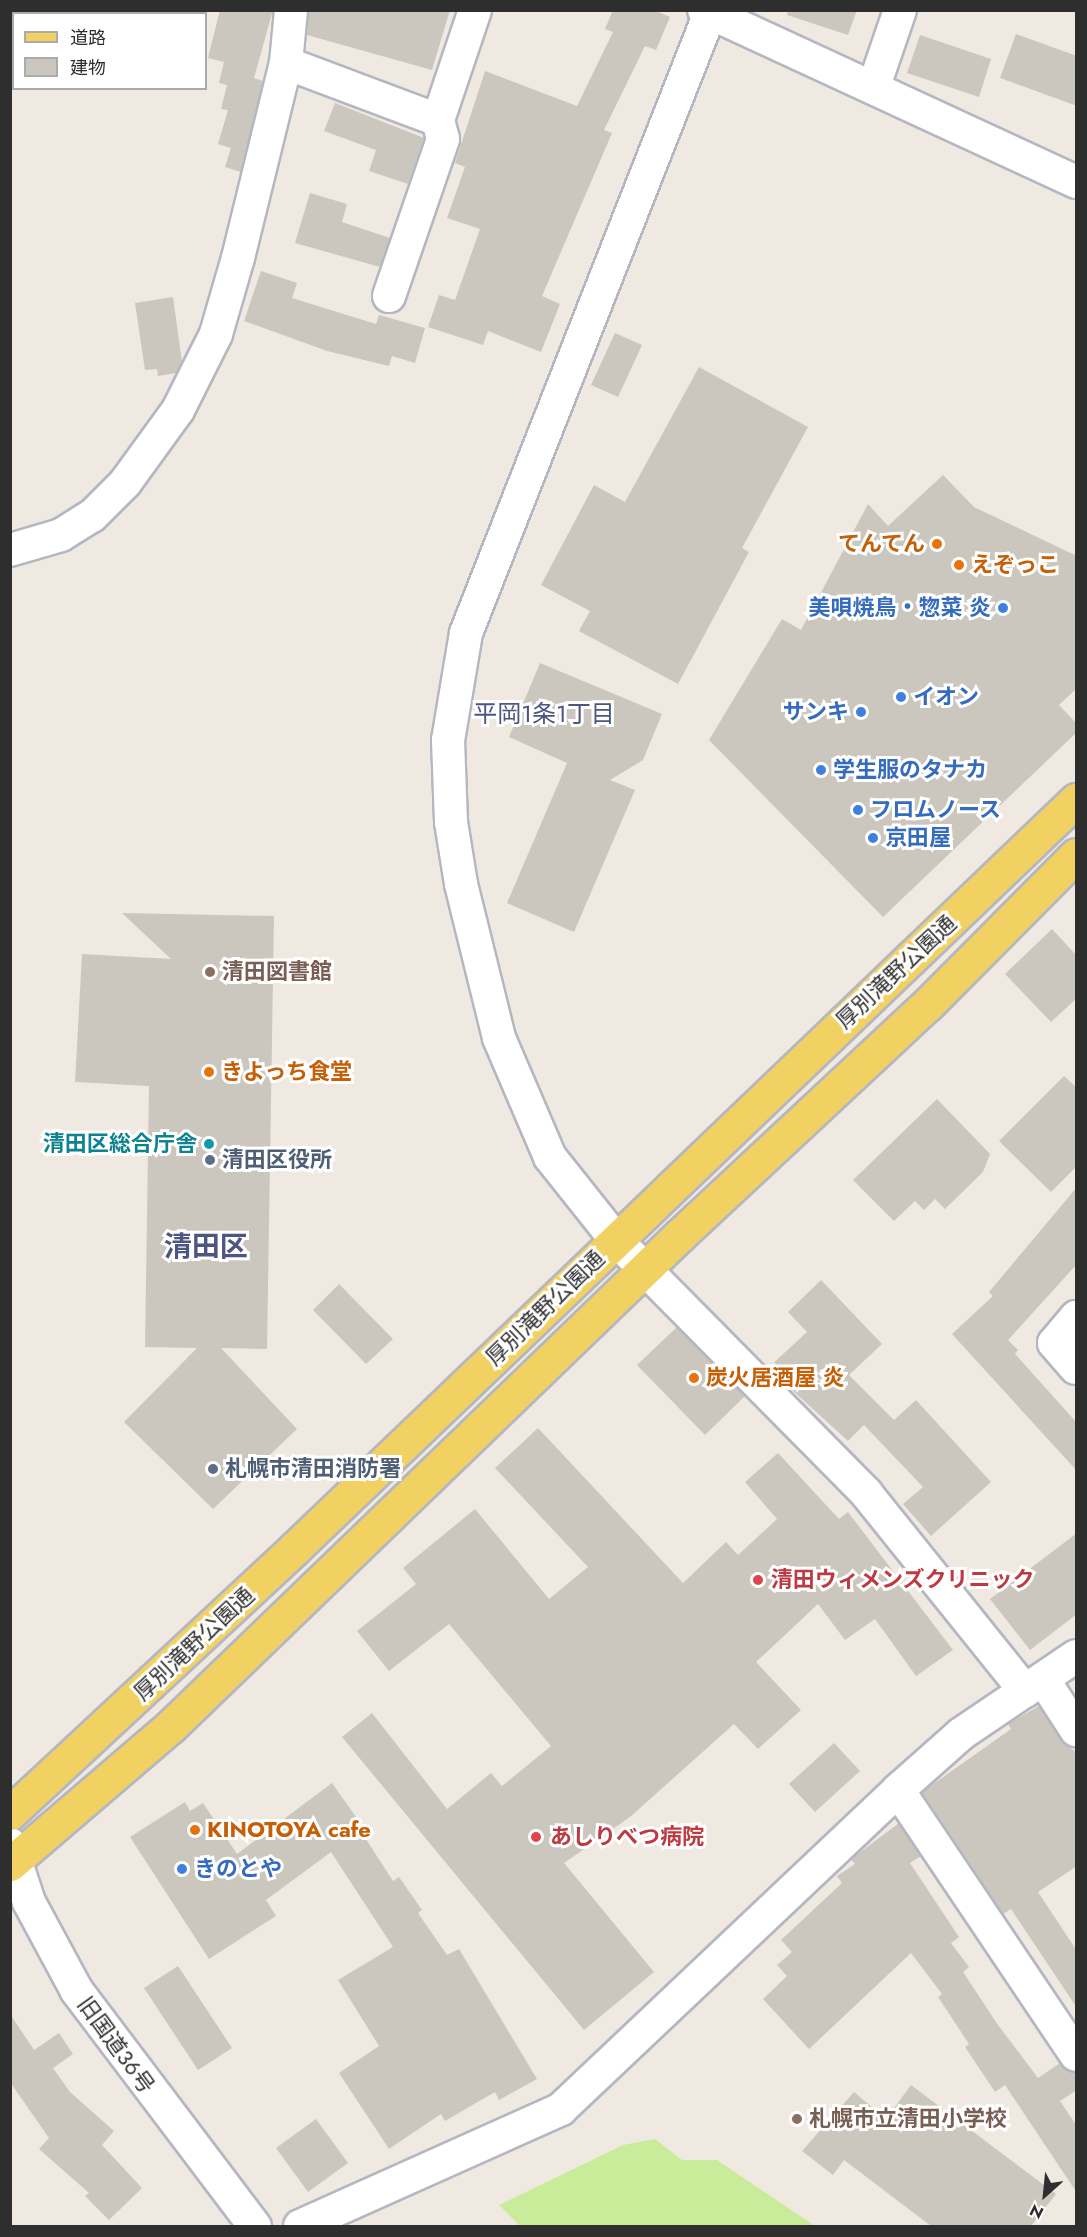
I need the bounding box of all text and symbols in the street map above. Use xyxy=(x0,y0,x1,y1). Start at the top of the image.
legend xyxy=(12,12,207,90)
text: 道路 xyxy=(70,25,106,51)
text: 建物 xyxy=(70,55,106,81)
place label: てんてん xyxy=(837,531,925,557)
marker: てんてん xyxy=(930,537,944,551)
place label: えぞっこ xyxy=(971,552,1059,578)
marker: えぞっこ xyxy=(952,558,966,572)
place label: 美唄焼鳥・惣菜 炎 xyxy=(808,595,991,621)
marker: 美唄焼鳥・惣菜 炎 xyxy=(996,601,1010,615)
place label: イオン xyxy=(913,684,979,710)
marker: イオン xyxy=(894,690,908,704)
place label: サンキ xyxy=(783,699,849,725)
district label: 平岡1条1丁目 xyxy=(473,700,615,728)
marker: サンキ xyxy=(854,705,868,719)
place label: 学生服のタナカ xyxy=(833,757,987,783)
marker: 学生服のタナカ xyxy=(814,763,828,777)
place label: フロムノース xyxy=(870,797,1002,823)
marker: フロムノース xyxy=(851,803,865,817)
place label: 京田屋 xyxy=(885,825,951,851)
marker: 京田屋 xyxy=(866,831,880,845)
street label: 厚別滝野公園通 xyxy=(831,910,961,1034)
place label: 清田図書館 xyxy=(222,959,332,985)
marker: 清田図書館 xyxy=(203,965,217,979)
place label: きよっち食堂 xyxy=(221,1059,353,1085)
marker: きよっち食堂 xyxy=(202,1065,216,1079)
place label: 清田区総合庁舎 xyxy=(43,1131,197,1157)
marker: 清田区総合庁舎 xyxy=(202,1137,216,1151)
place label: 清田区役所 xyxy=(222,1147,332,1173)
marker: 清田区役所 xyxy=(203,1153,217,1167)
district label: 清田区 xyxy=(164,1230,248,1264)
street label: 厚別滝野公園通 xyxy=(480,1245,610,1371)
place label: 炭火居酒屋 炎 xyxy=(706,1365,845,1391)
marker: 炭火居酒屋 炎 xyxy=(687,1371,701,1385)
place label: 札幌市清田消防署 xyxy=(225,1456,401,1482)
marker: 札幌市清田消防署 xyxy=(206,1462,220,1476)
place label: 清田ウィメンズクリニック xyxy=(771,1567,1035,1593)
marker: 清田ウィメンズクリニック xyxy=(749,1571,767,1589)
street label: 厚別滝野公園通 xyxy=(129,1582,259,1706)
place label: KINOTOYA cafe xyxy=(207,1817,371,1843)
marker: KINOTOYA cafe xyxy=(188,1823,202,1837)
place label: あしりべつ病院 xyxy=(550,1824,704,1850)
marker: あしりべつ病院 xyxy=(527,1828,545,1846)
place label: きのとや xyxy=(194,1856,282,1882)
marker: きのとや xyxy=(175,1862,189,1876)
street label: 旧国道36号 xyxy=(72,1992,160,2098)
place label: 札幌市立清田小学校 xyxy=(809,2106,1007,2132)
marker: 札幌市立清田小学校 xyxy=(790,2112,804,2126)
north arrow xyxy=(1015,2165,1075,2225)
text: N xyxy=(1026,2198,1047,2225)

